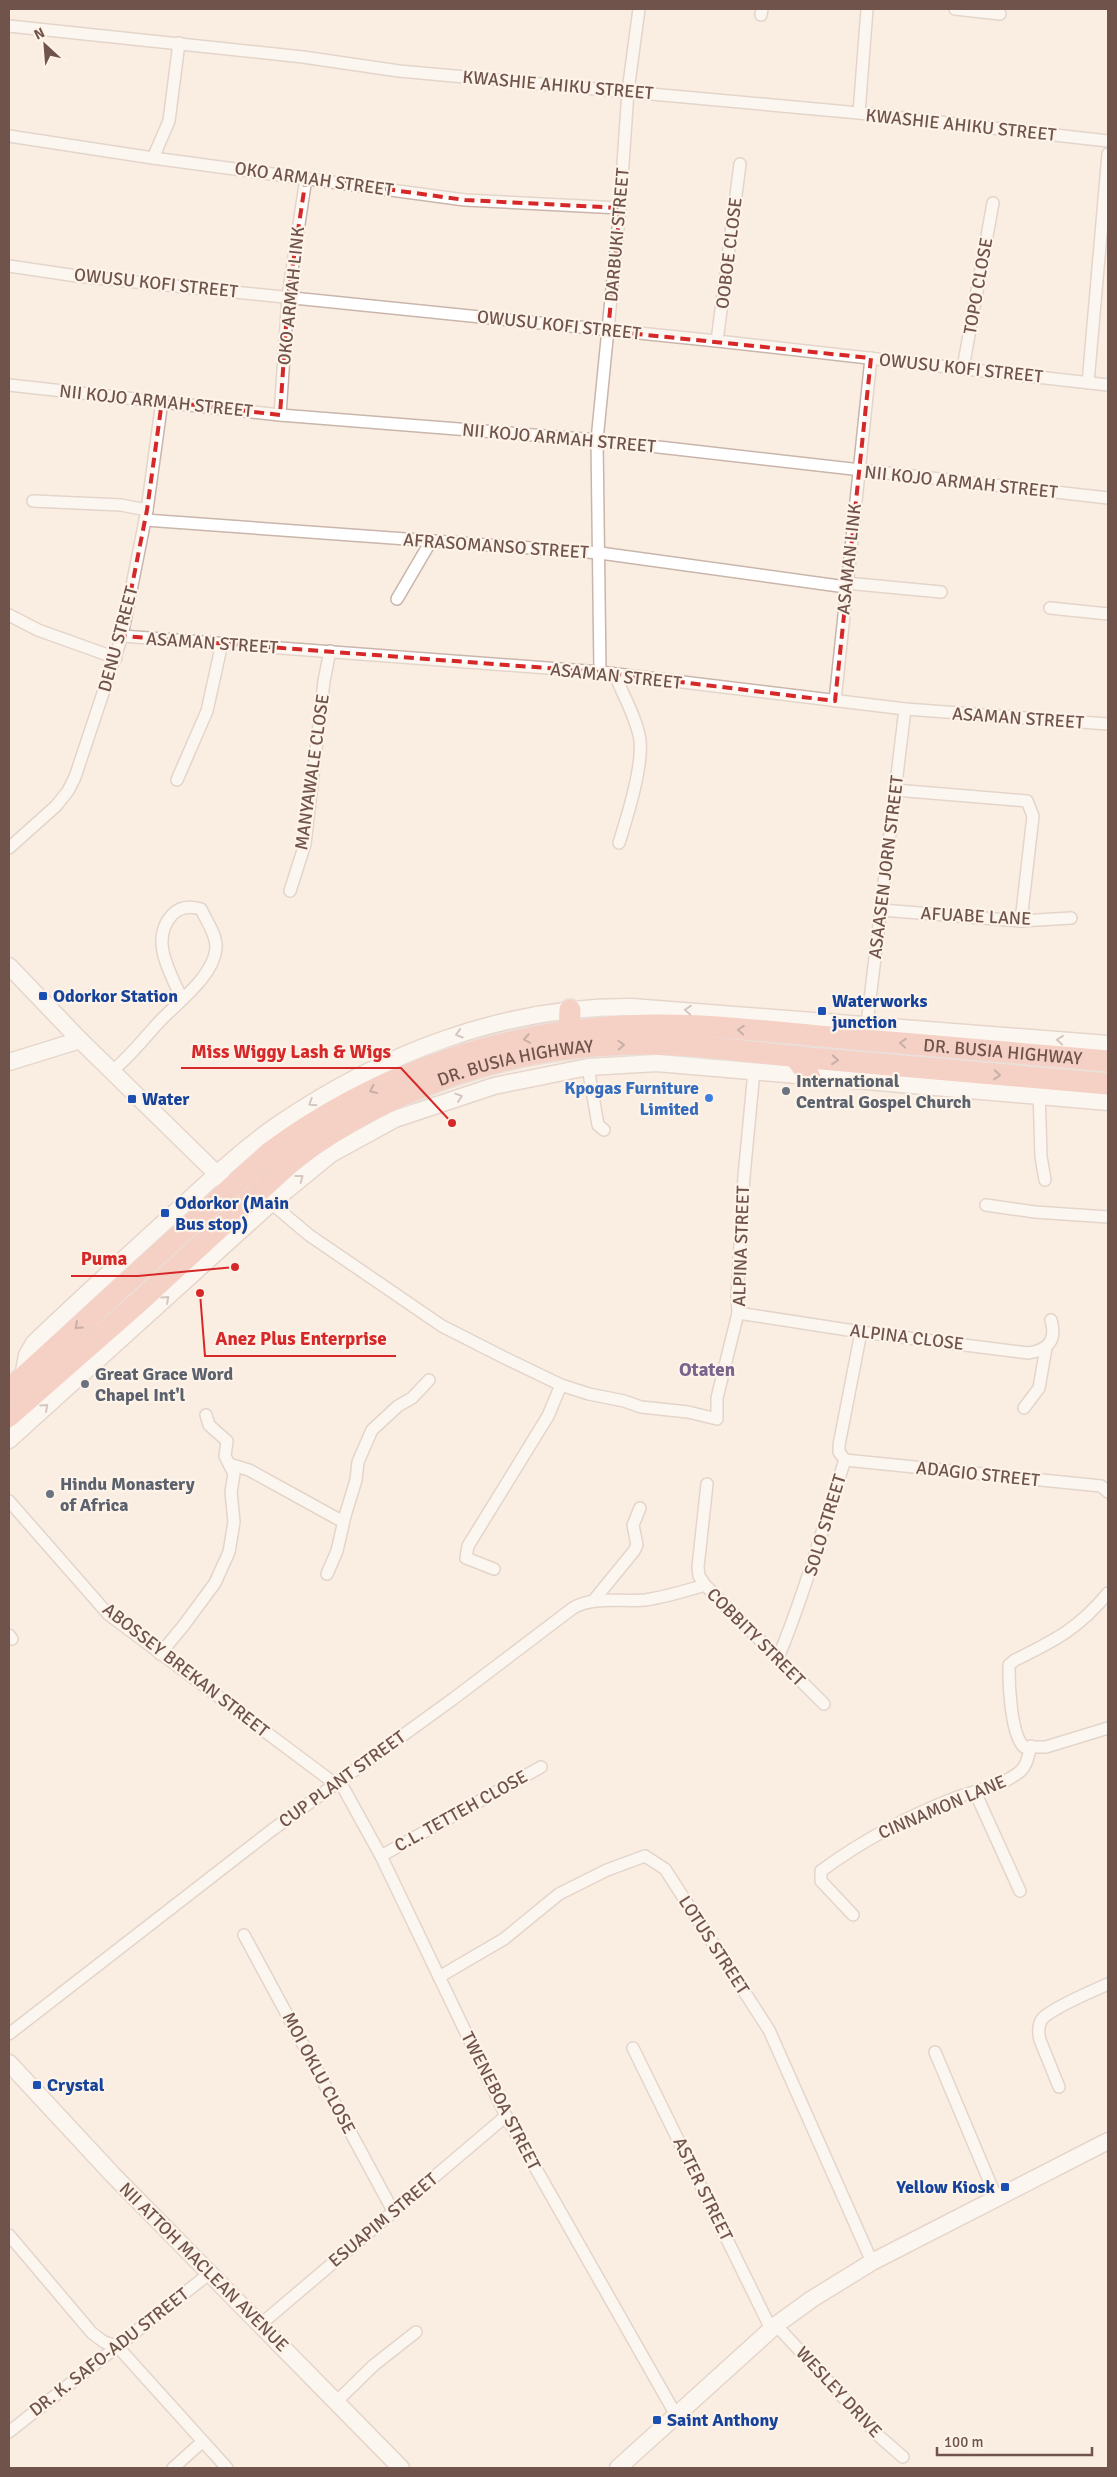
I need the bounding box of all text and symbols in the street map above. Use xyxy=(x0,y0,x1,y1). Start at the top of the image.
north arrow xyxy=(20,20,70,70)
text: N xyxy=(31,24,48,44)
street label: KWASHIE AHIKU STREET xyxy=(462,66,655,104)
street label: KWASHIE AHIKU STREET xyxy=(865,104,1058,146)
street label: OKO ARMAH STREET xyxy=(233,157,395,201)
street label: DARBUKI STREET xyxy=(600,167,634,303)
street label: OOBOE CLOSE xyxy=(711,196,747,310)
street label: OKO ARMAH LINK xyxy=(273,225,309,366)
street label: TOPO CLOSE xyxy=(959,236,997,336)
street label: OWUSU KOFI STREET xyxy=(73,263,239,303)
street label: OWUSU KOFI STREET xyxy=(476,305,642,345)
street label: OWUSU KOFI STREET xyxy=(878,348,1044,388)
street label: NII KOJO ARMAH STREET xyxy=(58,380,254,422)
street label: NII KOJO ARMAH STREET xyxy=(461,419,657,457)
street label: NII KOJO ARMAH STREET xyxy=(863,461,1059,503)
street label: ASAMAN LINK xyxy=(832,502,866,615)
street label: AFRASOMANSO STREET xyxy=(402,529,590,563)
street label: DENU STREET xyxy=(93,584,143,694)
street label: ASAMAN STREET xyxy=(145,627,279,659)
street label: ASAMAN STREET xyxy=(549,658,683,694)
street label: MANYAWALE CLOSE xyxy=(290,693,334,851)
street label: ASAMAN STREET xyxy=(951,702,1085,734)
street label: ASAASEN JORN STREET xyxy=(864,774,908,960)
street label: AFUABE LANE xyxy=(920,902,1032,930)
place label: Odorkor Station xyxy=(53,985,178,1007)
marker: Odorkor Station xyxy=(37,990,49,1002)
place label: Waterworks junction xyxy=(832,990,927,1033)
one-way arrow xyxy=(684,1005,692,1016)
marker: Waterworks junction xyxy=(816,1005,828,1017)
one-way arrow xyxy=(737,1024,745,1035)
one-way arrow xyxy=(455,1028,464,1038)
one-way arrow xyxy=(523,1033,531,1043)
callout: Miss Wiggy Lash & Wigs xyxy=(181,1034,401,1068)
street label: DR. BUSIA HIGHWAY xyxy=(922,1034,1083,1070)
one-way arrow xyxy=(1055,1034,1063,1045)
street label: DR. BUSIA HIGHWAY xyxy=(434,1035,594,1091)
one-way arrow xyxy=(898,1038,906,1049)
one-way arrow xyxy=(617,1039,625,1050)
text: Miss Wiggy Lash & Wigs xyxy=(191,1040,391,1064)
one-way arrow xyxy=(832,1055,840,1066)
one-way arrow xyxy=(994,1069,1002,1080)
place label: International Central Gospel Church xyxy=(796,1070,972,1113)
place label: Kpogas Furniture Limited xyxy=(564,1077,699,1120)
one-way arrow xyxy=(369,1084,378,1094)
marker: International Central Gospel Church xyxy=(780,1085,792,1097)
place label: Water xyxy=(142,1088,190,1110)
marker: Kpogas Furniture Limited xyxy=(703,1092,715,1104)
marker: Water xyxy=(126,1093,138,1105)
one-way arrow xyxy=(454,1093,463,1103)
one-way arrow xyxy=(309,1096,318,1106)
one-way arrow xyxy=(294,1175,304,1184)
street label: ALPINA STREET xyxy=(728,1185,754,1307)
place label: Odorkor (Main Bus stop) xyxy=(175,1192,289,1235)
marker: Odorkor (Main Bus stop) xyxy=(159,1207,171,1219)
callout: Puma xyxy=(71,1242,138,1276)
text: Puma xyxy=(81,1247,128,1271)
one-way arrow xyxy=(161,1296,170,1305)
street label: ALPINA CLOSE xyxy=(849,1319,965,1355)
one-way arrow xyxy=(74,1320,83,1329)
callout: Anez Plus Enterprise xyxy=(205,1322,396,1356)
text: Anez Plus Enterprise xyxy=(215,1327,387,1351)
district label: Otaten xyxy=(679,1358,735,1382)
place label: Great Grace Word Chapel Int'l xyxy=(95,1363,234,1406)
marker: Great Grace Word Chapel Int'l xyxy=(79,1378,91,1390)
one-way arrow xyxy=(40,1404,49,1413)
street label: ADAGIO STREET xyxy=(915,1457,1041,1491)
street label: SOLO STREET xyxy=(799,1471,851,1578)
place label: Hindu Monastery of Africa xyxy=(60,1473,195,1516)
marker: Hindu Monastery of Africa xyxy=(44,1488,56,1500)
street label: COBBITY STREET xyxy=(702,1583,810,1691)
street label: ABOSSEY BREKAN STREET xyxy=(98,1598,274,1742)
street label: CUP PLANT STREET xyxy=(274,1726,410,1832)
street label: C.L. TETTEH CLOSE xyxy=(391,1765,531,1857)
street label: CINNAMON LANE xyxy=(875,1770,1009,1844)
street label: LOTUS STREET xyxy=(674,1891,754,1999)
street label: MOI OKLU CLOSE xyxy=(278,2008,360,2138)
street label: TWENEBOA STREET xyxy=(457,2028,545,2174)
place label: Crystal xyxy=(47,2074,105,2096)
marker: Crystal xyxy=(31,2079,43,2091)
street label: ASTER STREET xyxy=(668,2134,738,2245)
street label: ESUAPIM STREET xyxy=(324,2168,442,2272)
place label: Yellow Kiosk xyxy=(895,2176,996,2198)
street label: NII ATTOH MACLEAN AVENUE xyxy=(115,2178,293,2356)
marker: Yellow Kiosk xyxy=(999,2181,1011,2193)
street label: DR. K. SAFO-ADU STREET xyxy=(25,2283,193,2421)
street label: WESLEY DRIVE xyxy=(791,2342,887,2442)
place label: Saint Anthony xyxy=(667,2409,778,2431)
marker: Saint Anthony xyxy=(651,2414,663,2426)
scale bar xyxy=(937,2424,1092,2456)
text: 100 m xyxy=(944,2433,984,2451)

